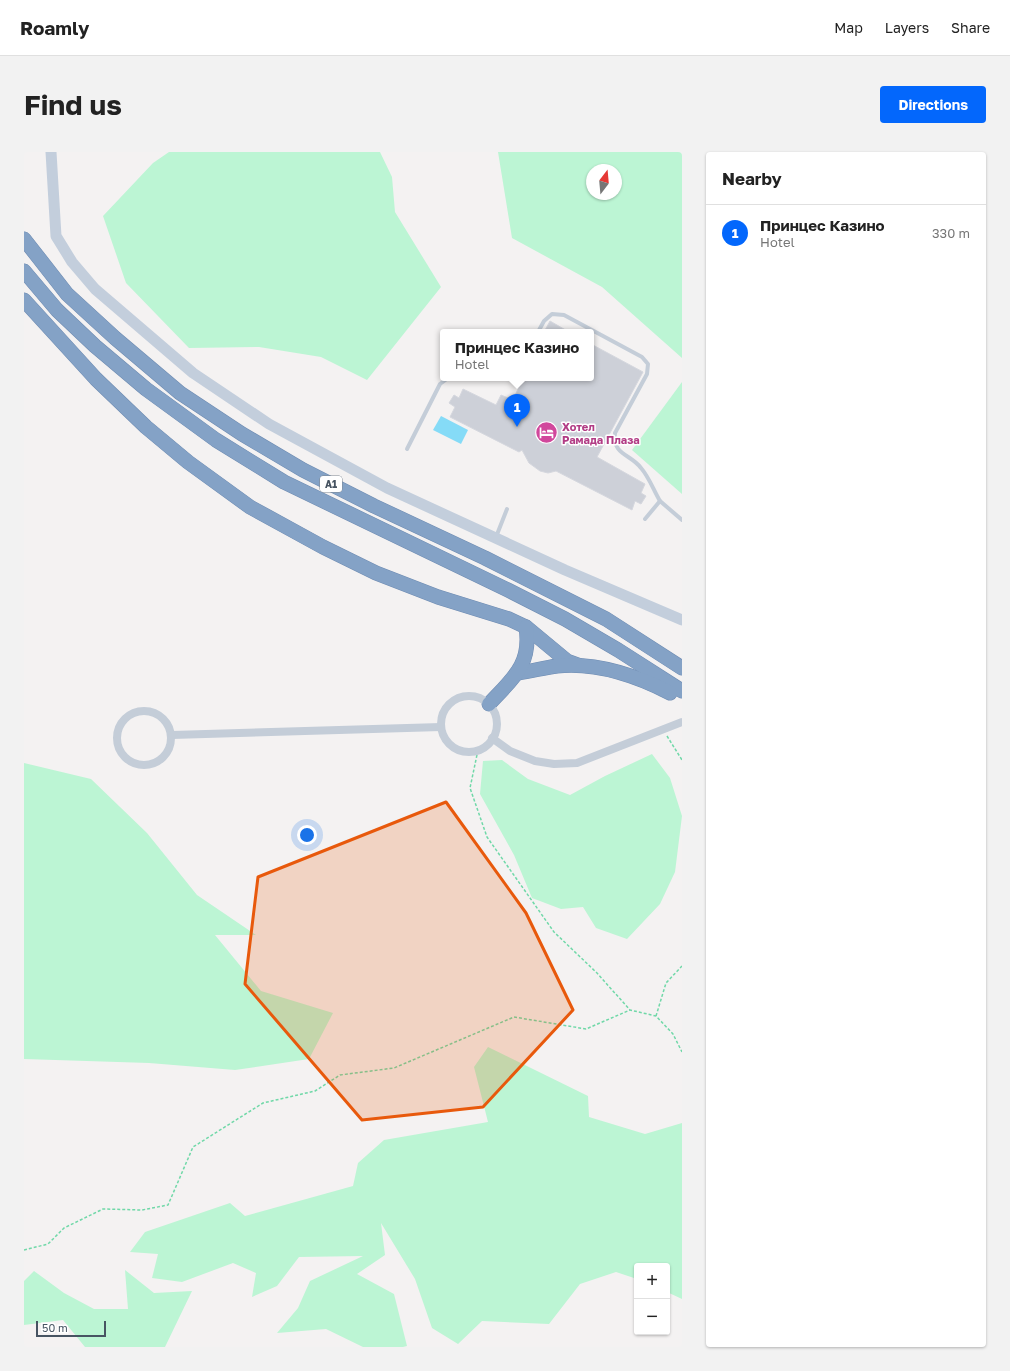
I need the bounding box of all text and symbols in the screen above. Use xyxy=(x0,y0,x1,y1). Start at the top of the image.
text: Roamly xyxy=(20,16,89,39)
text: Map xyxy=(834,19,863,36)
text: Layers xyxy=(885,19,929,36)
text: Share xyxy=(951,19,990,36)
button: Directions xyxy=(880,86,986,123)
text: Find us xyxy=(24,88,122,121)
north arrow xyxy=(586,164,622,200)
text: Nearby xyxy=(722,168,782,189)
text: Принцес Казино xyxy=(760,216,885,234)
text: 1 xyxy=(732,225,738,241)
text: 330 m xyxy=(932,225,970,241)
text: Hotel xyxy=(760,234,795,250)
popup xyxy=(440,329,594,381)
text: Принцес Казино xyxy=(455,338,579,356)
text: Hotel xyxy=(455,356,489,372)
pin: 1 xyxy=(504,394,530,427)
hotel icon: Хотел Рамада Плаза xyxy=(533,420,559,446)
place label: Хотел Рамада Плаза xyxy=(562,420,640,446)
road number: A1 xyxy=(320,476,342,492)
your location xyxy=(297,825,317,845)
map controls xyxy=(634,1263,670,1335)
button: + xyxy=(634,1263,670,1299)
button: − xyxy=(634,1299,670,1335)
scale bar xyxy=(36,1319,106,1338)
text: 50 m xyxy=(42,1321,68,1334)

